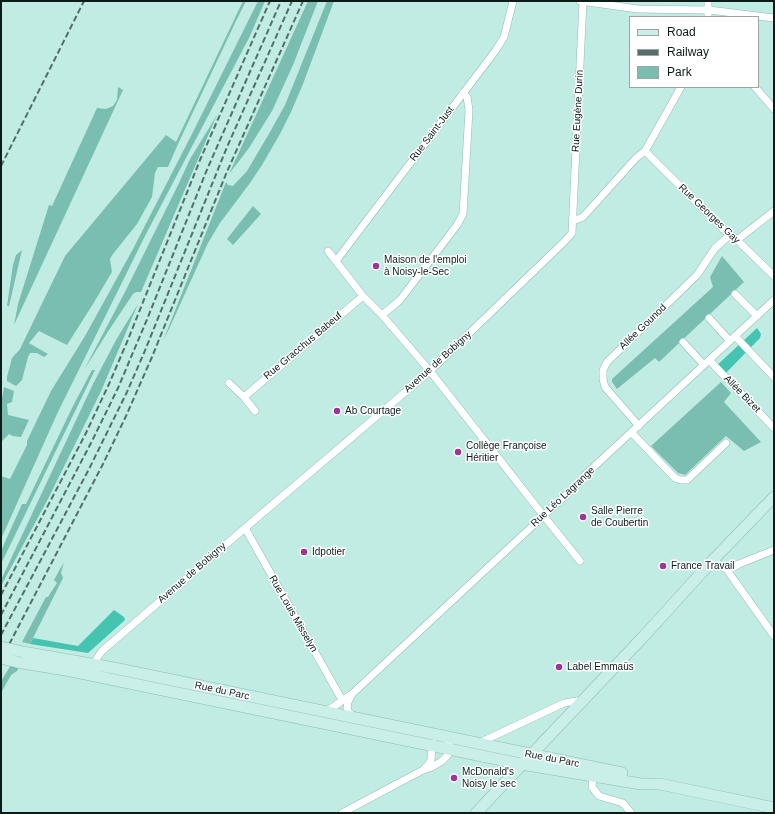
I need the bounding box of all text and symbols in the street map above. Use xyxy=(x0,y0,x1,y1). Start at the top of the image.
legend xyxy=(629,16,759,88)
text: Road xyxy=(667,25,696,39)
text: Railway xyxy=(667,45,709,59)
text: Park xyxy=(667,65,692,79)
street label: Rue Eugène Durin xyxy=(570,70,586,152)
street label: Rue Saint-Just xyxy=(407,104,457,164)
street label: Rue Georges Gay xyxy=(676,182,742,246)
place label: Maison de l'emploi à Noisy-le-Sec xyxy=(384,254,467,278)
marker: Maison de l'emploi à Noisy-le-Sec xyxy=(371,261,381,271)
street label: Allée Gounod xyxy=(617,302,669,352)
street label: Rue Gracchus Babeuf xyxy=(261,310,345,382)
street label: Avenue de Bobigny xyxy=(402,329,474,395)
street label: Allée Bizet xyxy=(721,373,763,415)
place label: Ab Courtage xyxy=(345,405,401,417)
marker: Ab Courtage xyxy=(332,406,342,416)
place label: Collège Françoise Héritier xyxy=(466,440,547,464)
marker: Collège Françoise Héritier xyxy=(453,447,463,457)
street label: Rue Léo Lagrange xyxy=(529,464,597,530)
place label: Salle Pierre de Coubertin xyxy=(591,505,648,528)
marker: Salle Pierre de Coubertin xyxy=(578,512,588,522)
street label: Avenue de Bobigny xyxy=(155,540,229,606)
place label: Idpotier xyxy=(312,546,345,558)
marker: Idpotier xyxy=(299,547,309,557)
place label: France Travail xyxy=(671,560,735,572)
marker: France Travail xyxy=(658,561,668,571)
street label: Rue Louis Misselyn xyxy=(266,573,320,655)
place label: Label Emmaüs xyxy=(567,661,634,673)
marker: Label Emmaüs xyxy=(554,662,564,672)
street label: Rue du Parc xyxy=(194,679,250,703)
street label: Rue du Parc xyxy=(524,748,580,770)
place label: McDonald's Noisy le sec xyxy=(462,766,516,790)
marker: McDonald's Noisy le sec xyxy=(449,773,459,783)

